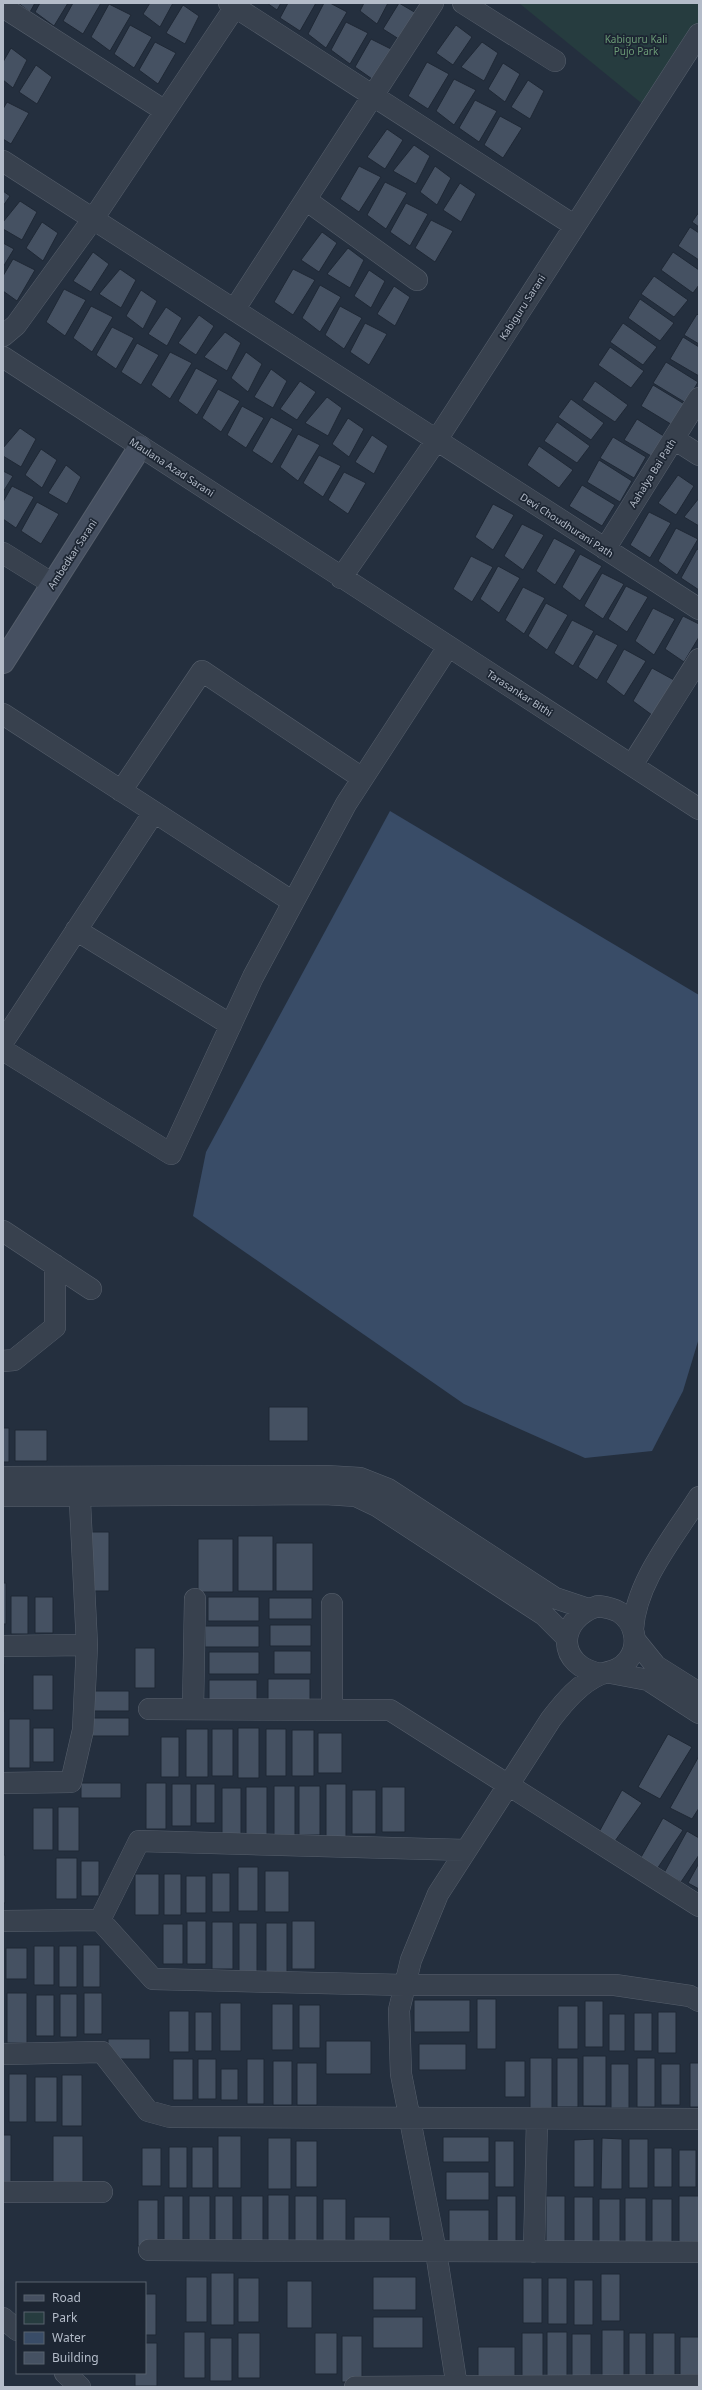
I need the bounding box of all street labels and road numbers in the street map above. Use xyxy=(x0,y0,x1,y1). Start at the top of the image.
street label: Kabiguru Sarani xyxy=(496,272,548,342)
street label: Maulana Azad Sarani xyxy=(127,434,217,500)
street label: Aahalya Bai Path xyxy=(625,436,679,510)
street label: Devi Choudhurani Path xyxy=(518,490,616,560)
street label: Ambedkar Sarani xyxy=(44,516,100,592)
street label: Tarasankar Bithi xyxy=(484,667,556,719)

